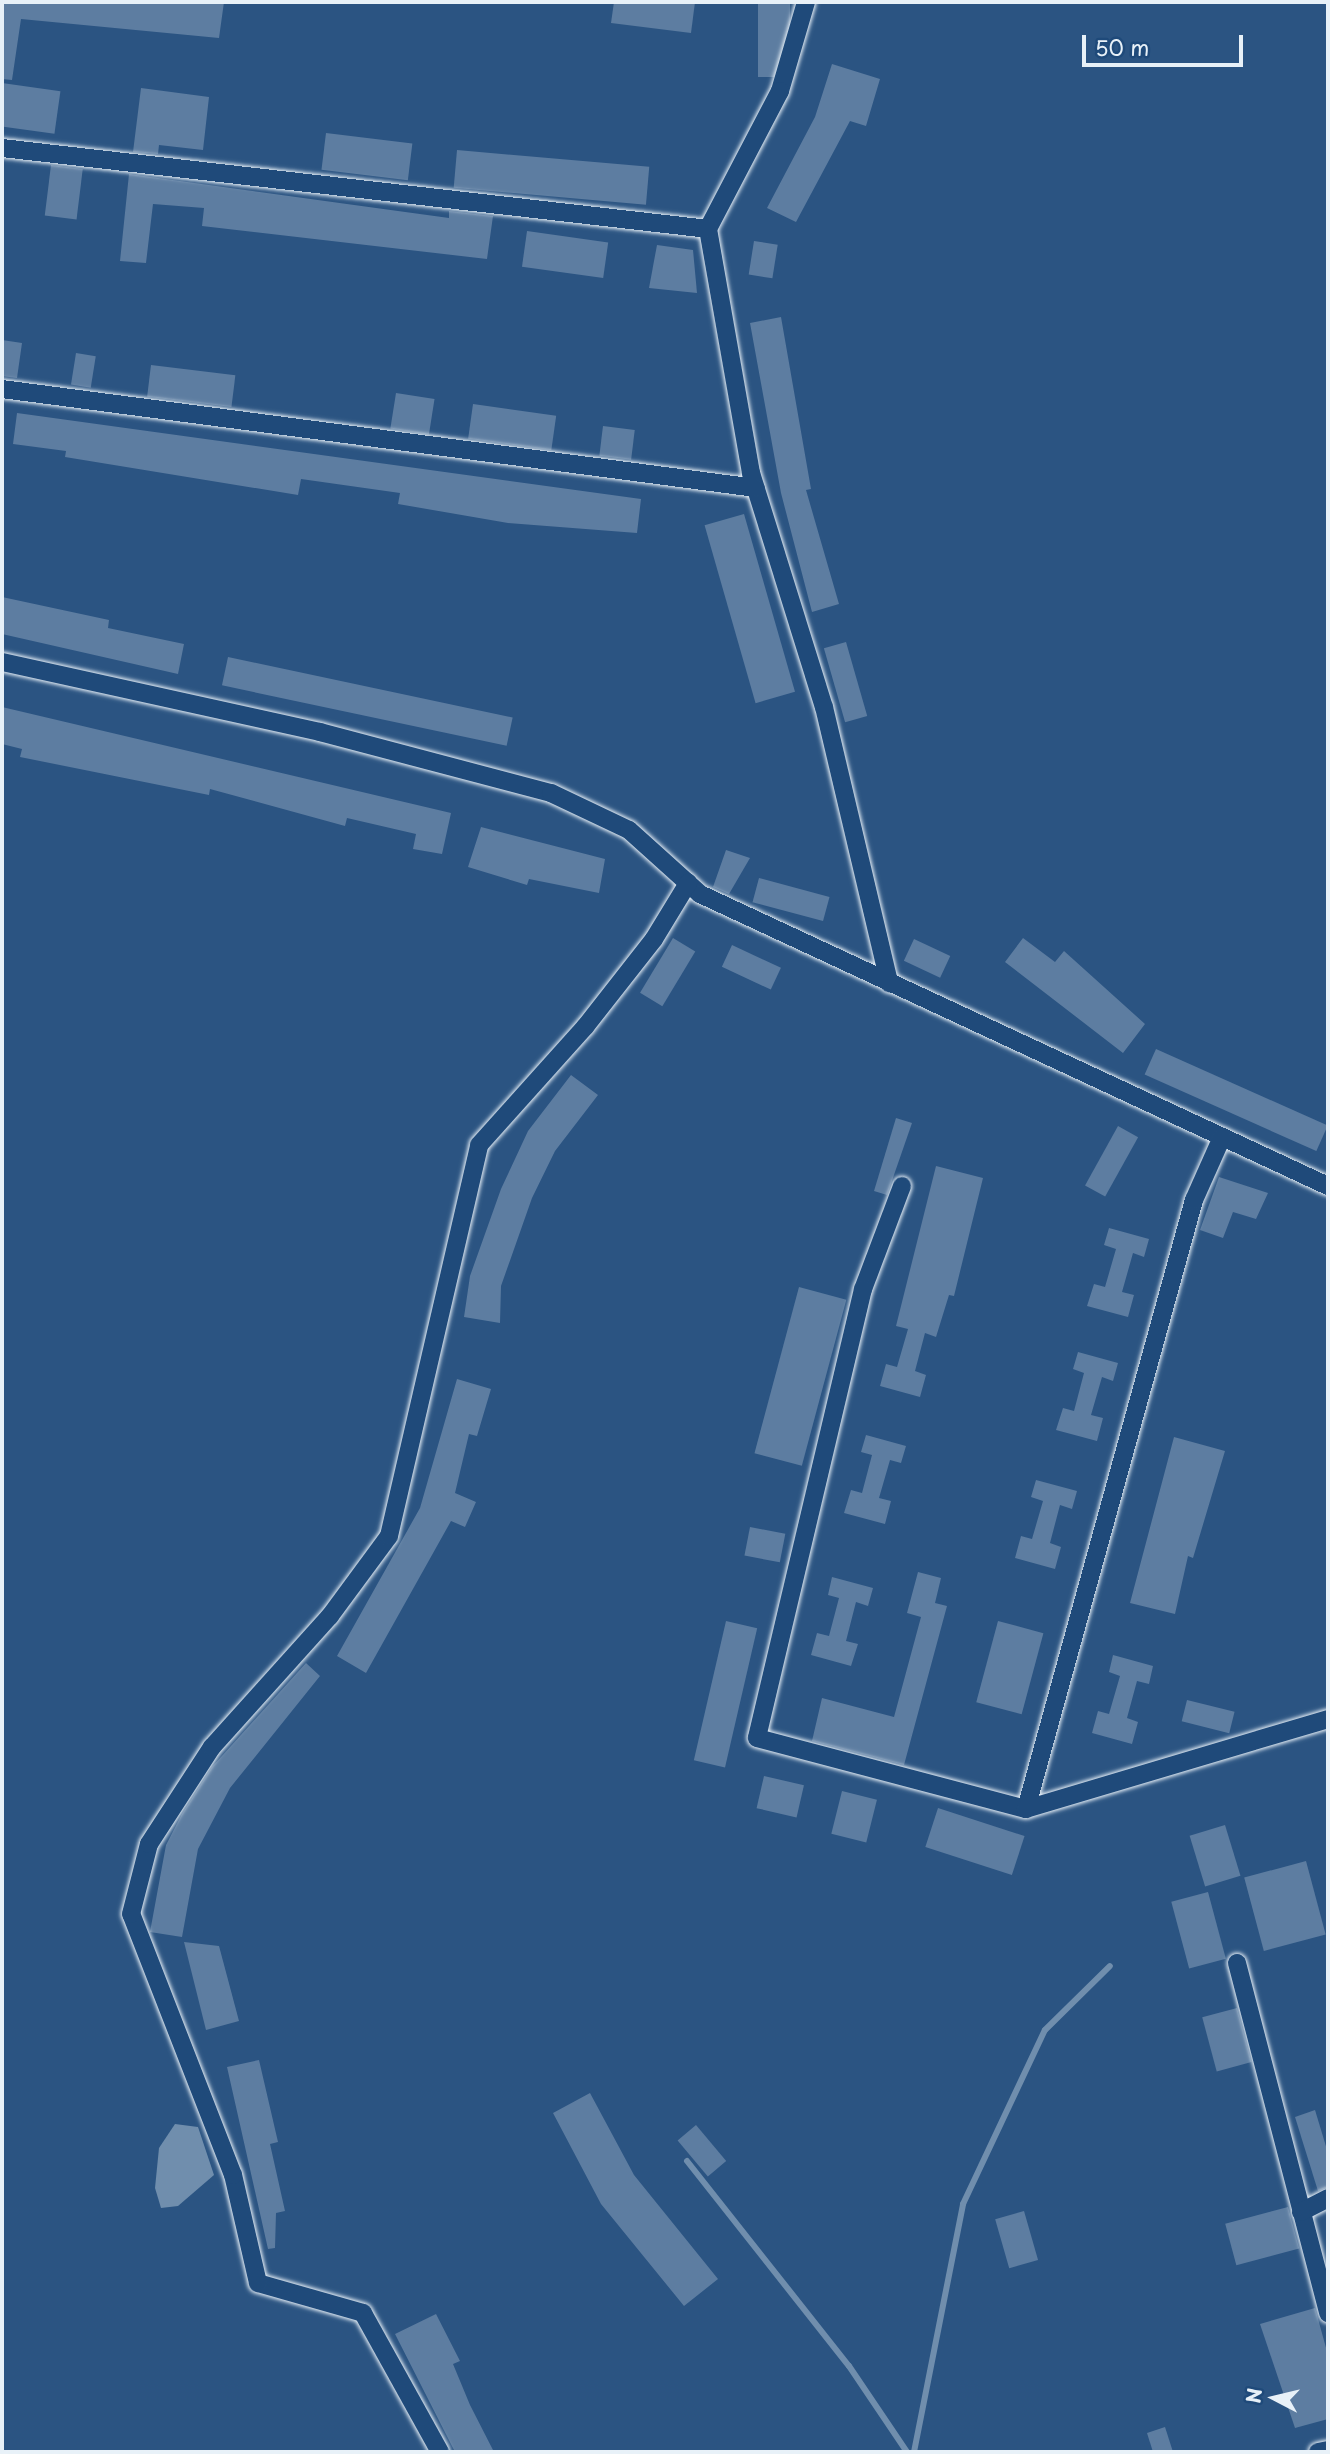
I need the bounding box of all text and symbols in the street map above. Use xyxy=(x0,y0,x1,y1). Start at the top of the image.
scale bar xyxy=(1085,21,1246,65)
text: 50 m xyxy=(1095,31,1149,63)
north arrow xyxy=(1239,2363,1309,2433)
text: N xyxy=(1238,2386,1268,2405)

